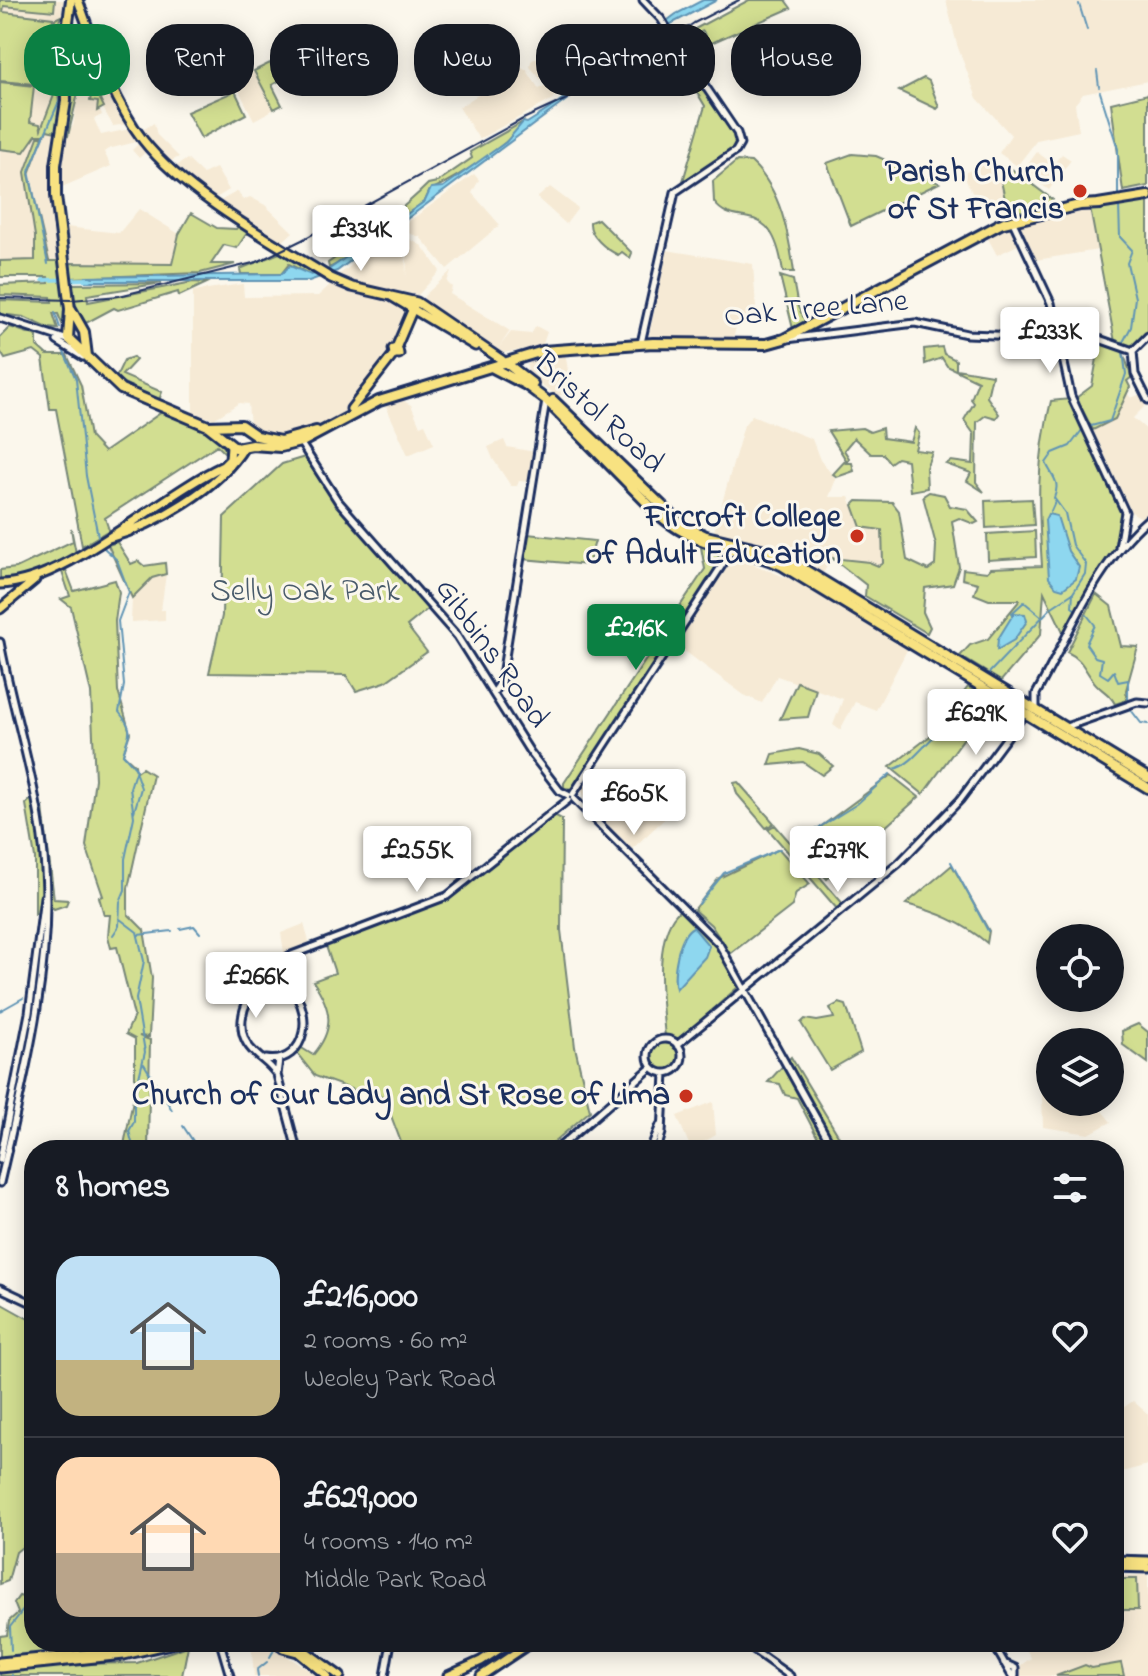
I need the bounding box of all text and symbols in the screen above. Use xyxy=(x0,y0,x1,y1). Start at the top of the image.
chip: Buy xyxy=(24,24,130,96)
chip: Rent xyxy=(146,24,254,96)
chip: Filters xyxy=(270,24,398,96)
chip: New xyxy=(414,24,520,96)
chip: Apartment xyxy=(536,24,715,96)
chip: House xyxy=(731,24,861,96)
place label: Parish Church of St Francis xyxy=(885,150,1064,234)
marker: Parish Church of St Francis xyxy=(1071,182,1089,200)
pin: £334K xyxy=(305,205,417,273)
text: £334K xyxy=(330,212,392,250)
street label: Oak Tree Lane xyxy=(722,278,911,341)
pin: £233K xyxy=(994,307,1106,375)
text: £233K xyxy=(1018,314,1082,352)
street label: Bristol Road xyxy=(521,341,674,486)
place label: Fircroft College of Adult Education xyxy=(585,495,843,579)
marker: Fircroft College of Adult Education xyxy=(848,527,866,545)
park label: Selly Oak Park xyxy=(210,569,401,616)
street label: Gibbins Road xyxy=(422,569,560,739)
pin: £216K xyxy=(580,604,692,672)
text: £216K xyxy=(605,611,667,649)
pin: £629K xyxy=(920,689,1032,757)
text: £629K xyxy=(945,696,1007,734)
pin: £605K xyxy=(578,769,690,837)
text: £605K xyxy=(601,776,667,814)
pin: £255K xyxy=(361,826,473,894)
pin: £279K xyxy=(782,826,894,894)
text: £255K xyxy=(381,833,453,871)
text: £279K xyxy=(808,833,868,871)
map controls xyxy=(1036,924,1124,1116)
button: locate xyxy=(1036,924,1124,1012)
pin: £266K xyxy=(200,952,312,1020)
text: £266K xyxy=(224,959,288,997)
button: layers xyxy=(1036,1028,1124,1116)
place label: Church of Our Lady and St Rose of Lima xyxy=(132,1073,670,1121)
marker: Church of Our Lady and St Rose of Lima xyxy=(677,1087,695,1105)
text: 8 homes xyxy=(56,1163,170,1213)
icon: filters xyxy=(1048,1166,1092,1210)
text: £216,000 xyxy=(304,1273,418,1323)
icon: home xyxy=(120,1288,216,1384)
icon: heart xyxy=(1048,1314,1092,1358)
text: 2 rooms · 60 m² xyxy=(304,1323,468,1361)
text: Weoley Park Road xyxy=(304,1361,496,1399)
text: £629,000 xyxy=(304,1474,417,1524)
icon: home xyxy=(120,1489,216,1585)
icon: heart xyxy=(1048,1515,1092,1559)
text: 4 rooms · 140 m² xyxy=(304,1524,473,1562)
text: Middle Park Road xyxy=(304,1562,486,1600)

